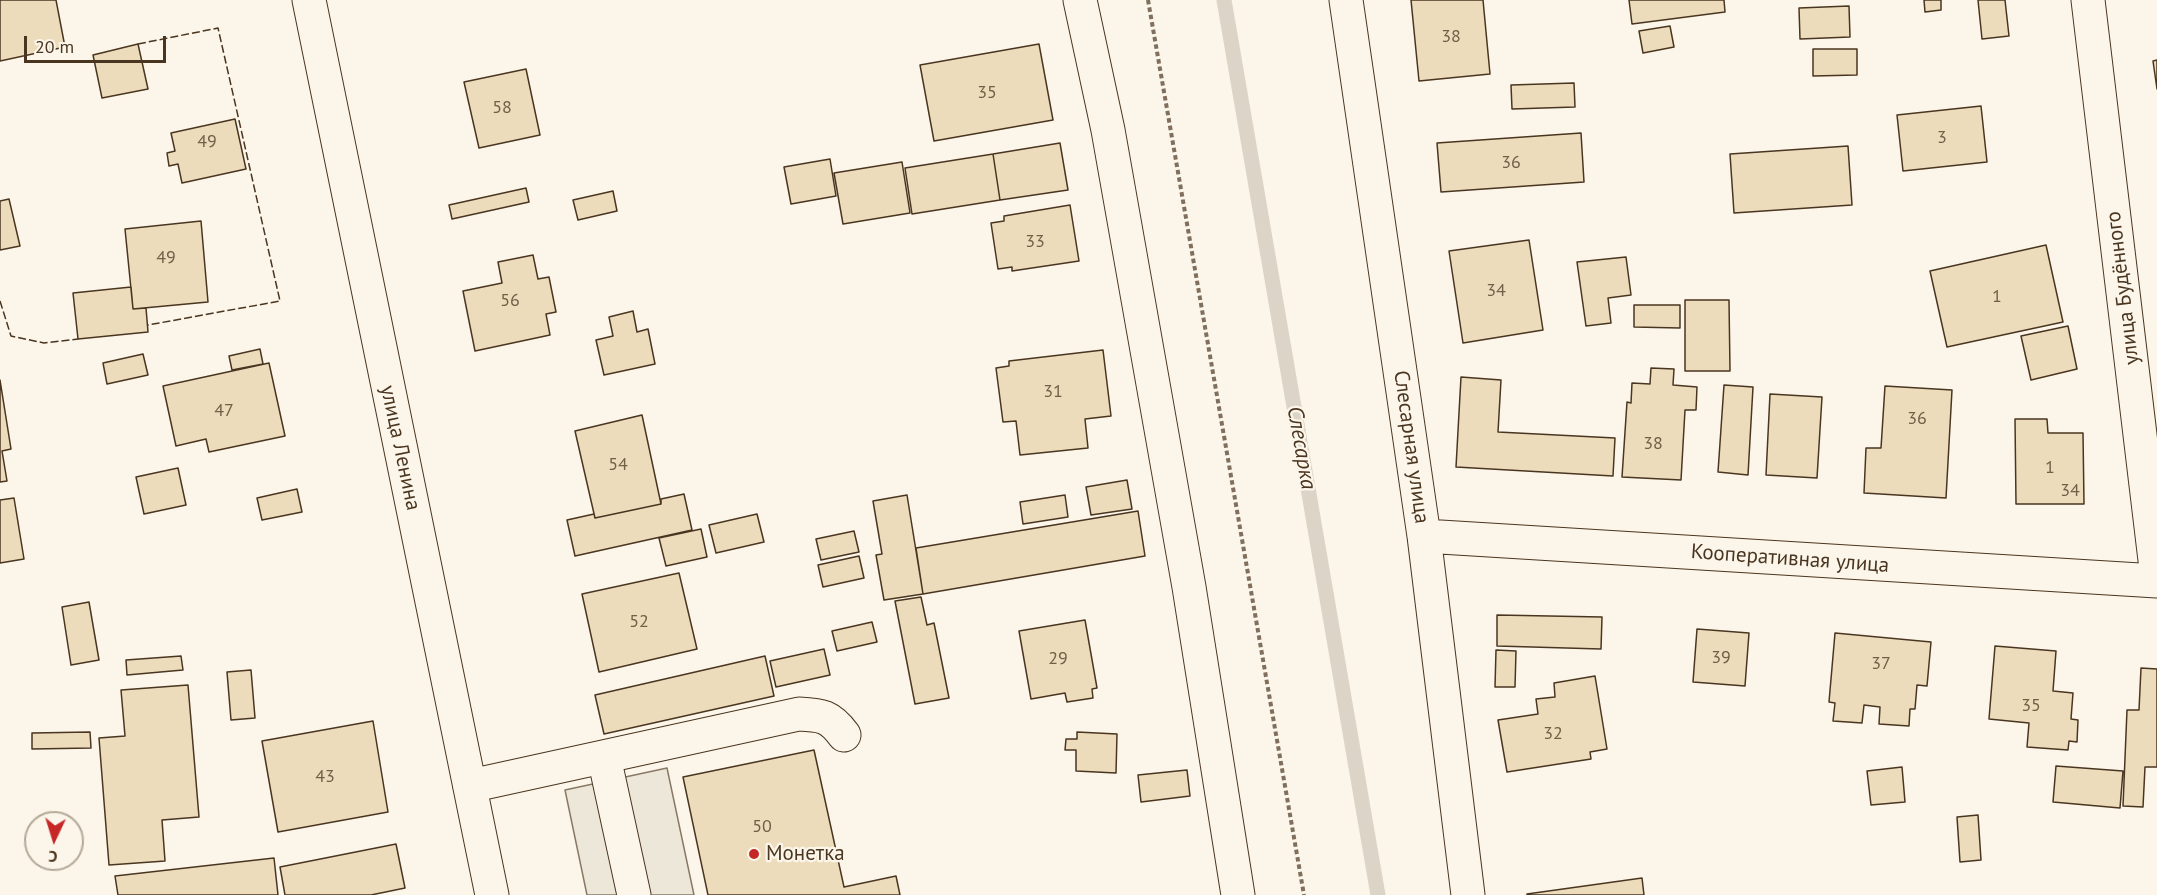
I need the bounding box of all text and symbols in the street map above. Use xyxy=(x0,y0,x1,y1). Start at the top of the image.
scale bar xyxy=(27,24,170,62)
house number: 38 xyxy=(1441,26,1461,48)
text: 20 m xyxy=(35,35,74,58)
house number: 35 xyxy=(977,82,997,104)
house number: 58 xyxy=(492,97,512,119)
house number: 3 xyxy=(1937,127,1947,149)
house number: 49 xyxy=(197,131,217,153)
house number: 36 xyxy=(1501,152,1521,174)
street label: улица Будённого xyxy=(2101,210,2145,366)
house number: 33 xyxy=(1025,231,1045,253)
house number: 49 xyxy=(156,247,176,269)
house number: 34 xyxy=(1486,280,1506,302)
house number: 1 xyxy=(1992,286,2002,308)
house number: 56 xyxy=(500,290,520,312)
street label: Слесарная улица xyxy=(1388,369,1434,525)
house number: 31 xyxy=(1043,381,1063,403)
street label: улица Ленина xyxy=(374,383,426,513)
house number: 47 xyxy=(214,400,234,422)
water label: Слесарка xyxy=(1281,404,1321,492)
house number: 36 xyxy=(1907,408,1927,430)
house number: 38 xyxy=(1643,433,1663,455)
house number: 54 xyxy=(608,454,628,476)
house number: 1 xyxy=(2045,457,2055,479)
house number: 34 xyxy=(2060,480,2080,502)
street label: Кооперативная улица xyxy=(1690,539,1890,579)
house number: 52 xyxy=(629,611,649,633)
house number: 39 xyxy=(1711,647,1731,669)
house number: 29 xyxy=(1048,648,1068,670)
house number: 37 xyxy=(1871,653,1891,675)
house number: 35 xyxy=(2021,695,2041,717)
house number: 32 xyxy=(1543,723,1563,745)
house number: 43 xyxy=(315,766,335,788)
north arrow xyxy=(24,811,84,871)
house number: 50 xyxy=(752,816,772,838)
place label: Монетка xyxy=(766,841,845,867)
text: С xyxy=(48,847,58,867)
marker: Монетка xyxy=(747,847,761,861)

